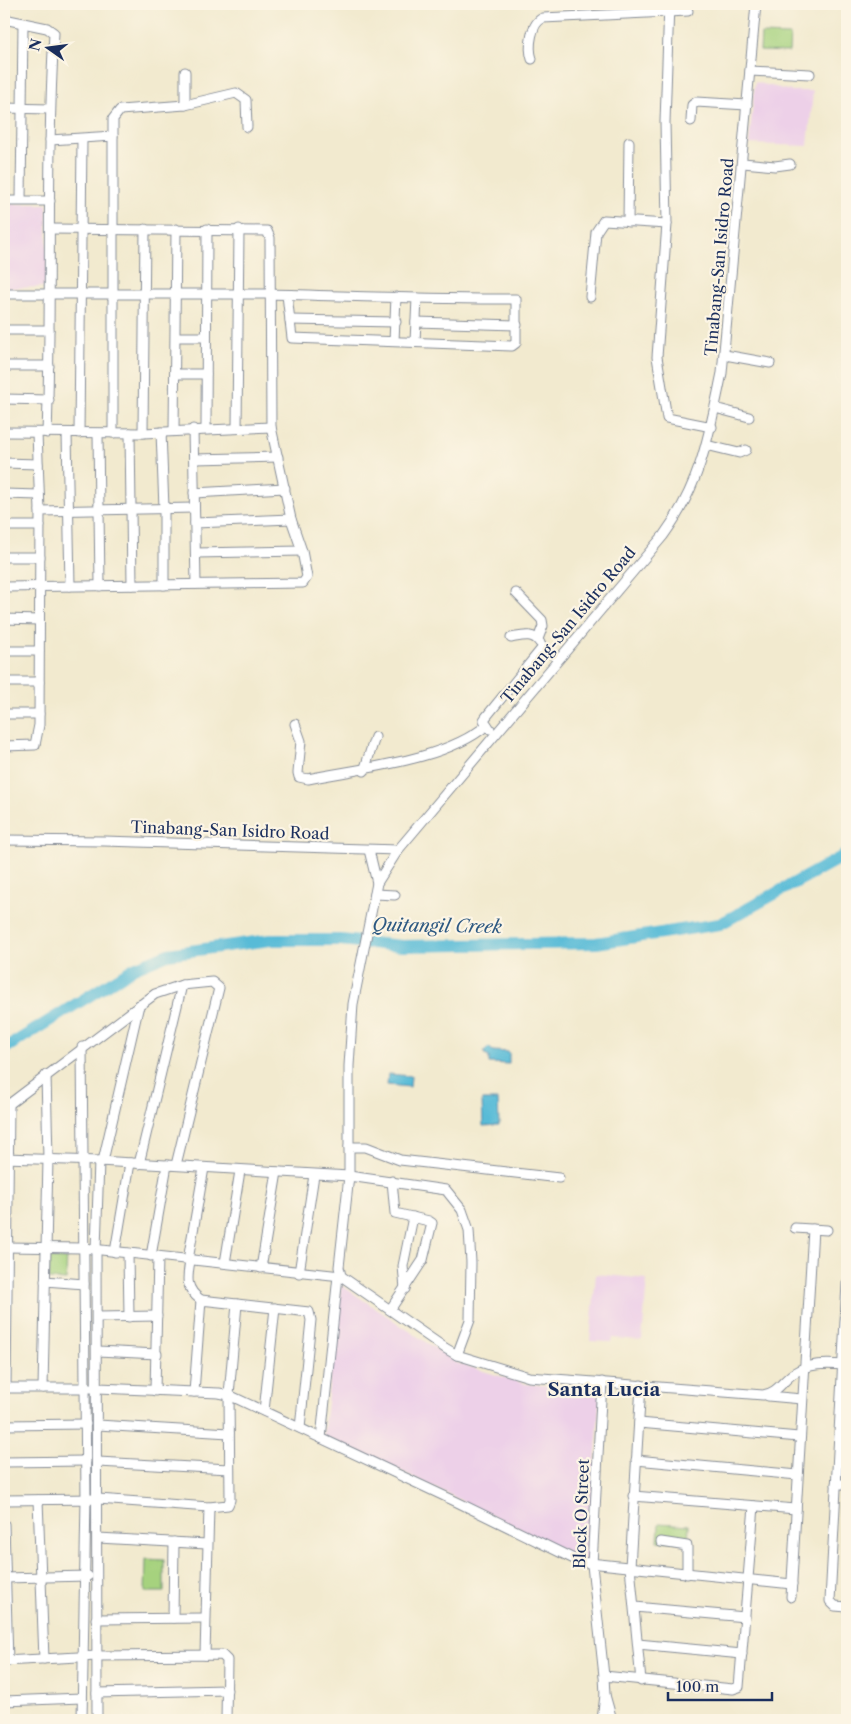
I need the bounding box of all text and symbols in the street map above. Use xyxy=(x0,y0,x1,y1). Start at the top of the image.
north arrow xyxy=(22,22,72,72)
text: N xyxy=(25,37,46,53)
street label: Tinabang-San Isidro Road xyxy=(700,157,738,357)
street label: Tinabang-San Isidro Road xyxy=(496,542,640,708)
street label: Tinabang-San Isidro Road xyxy=(130,817,330,843)
water label: Quitangil Creek xyxy=(372,914,503,938)
district label: Santa Lucia xyxy=(547,1378,662,1401)
street label: Block O Street xyxy=(569,1458,593,1569)
scale bar xyxy=(668,1669,772,1701)
text: 100 m xyxy=(676,1677,719,1696)

